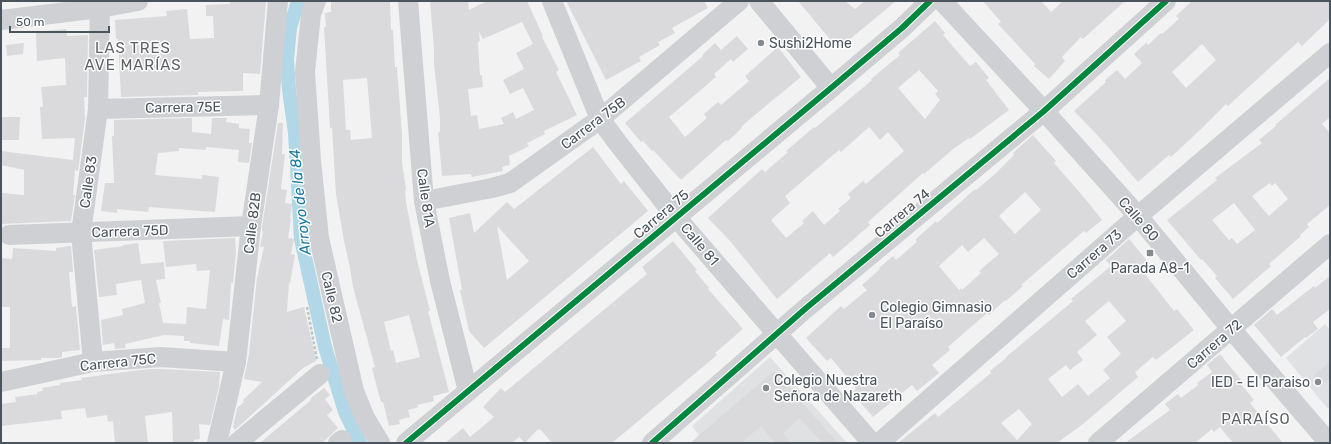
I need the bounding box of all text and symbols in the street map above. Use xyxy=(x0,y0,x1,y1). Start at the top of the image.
scale bar xyxy=(10,8,109,34)
text: 50 m xyxy=(16,15,44,29)
place label: Sushi2Home xyxy=(769,35,852,52)
marker: Sushi2Home xyxy=(756,38,766,48)
district label: LAS TRES AVE MARÍAS xyxy=(84,39,182,74)
street label: Carrera 75B xyxy=(558,94,629,153)
street label: Carrera 75E xyxy=(145,98,221,117)
water label: Arroyo de la 84 xyxy=(286,148,315,257)
street label: Calle 83 xyxy=(76,155,101,209)
street label: Calle 81A xyxy=(413,167,438,229)
street label: Carrera 74 xyxy=(871,185,934,241)
street label: Carrera 75 xyxy=(630,186,693,243)
street label: Calle 82B xyxy=(240,191,265,255)
street label: Calle 80 xyxy=(1115,194,1162,245)
street label: Calle 81 xyxy=(677,220,722,269)
street label: Carrera 75D xyxy=(91,222,169,241)
street label: Carrera 73 xyxy=(1063,226,1125,283)
marker: Parada A8-1 xyxy=(1145,248,1155,258)
place label: Parada A8-1 xyxy=(1110,260,1190,277)
street label: Calle 82 xyxy=(317,270,346,324)
place label: Colegio Gimnasio El Paraíso xyxy=(880,299,992,332)
marker: Colegio Gimnasio El Paraíso xyxy=(867,310,877,320)
street label: Carrera 72 xyxy=(1183,316,1245,373)
street label: Carrera 75C xyxy=(79,350,157,375)
place label: Colegio Nuestra Señora de Nazareth xyxy=(774,372,902,405)
place label: IED - El Paraiso xyxy=(1211,374,1310,391)
marker: IED - El Paraiso xyxy=(1313,377,1323,387)
marker: Colegio Nuestra Señora de Nazareth xyxy=(761,383,771,393)
district label: PARAÍSO xyxy=(1221,410,1291,428)

